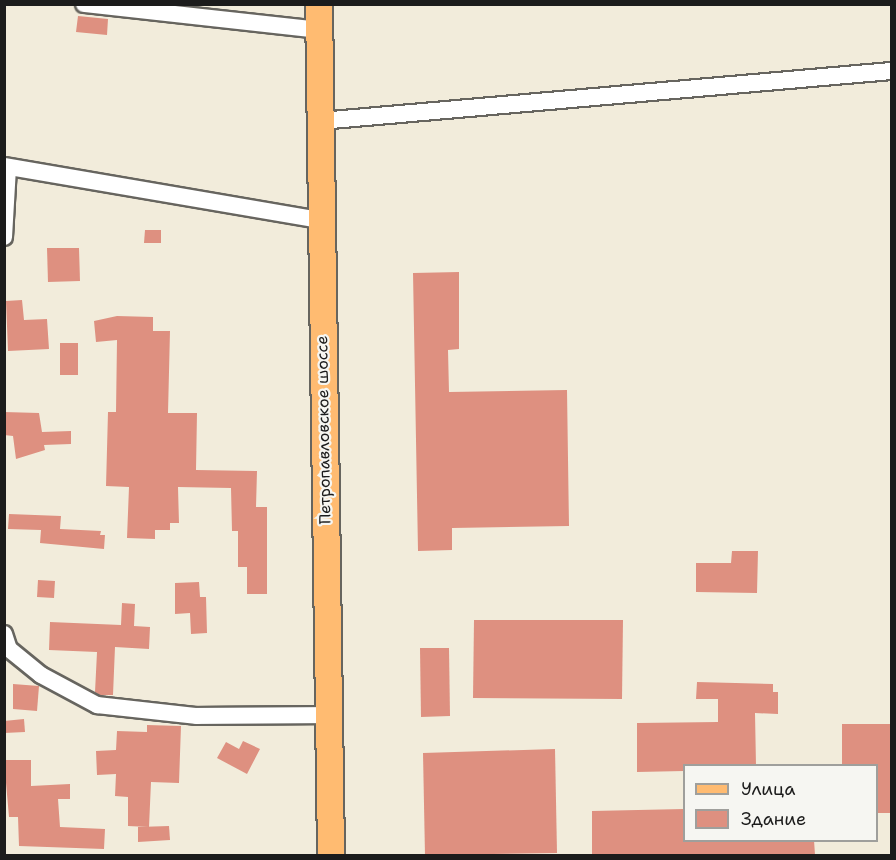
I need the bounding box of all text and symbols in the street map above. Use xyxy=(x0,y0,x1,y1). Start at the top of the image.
street label: Петропавловское шоссе xyxy=(313,335,335,525)
legend xyxy=(683,764,878,842)
text: Улица xyxy=(741,777,795,801)
text: Здание xyxy=(741,807,806,831)

